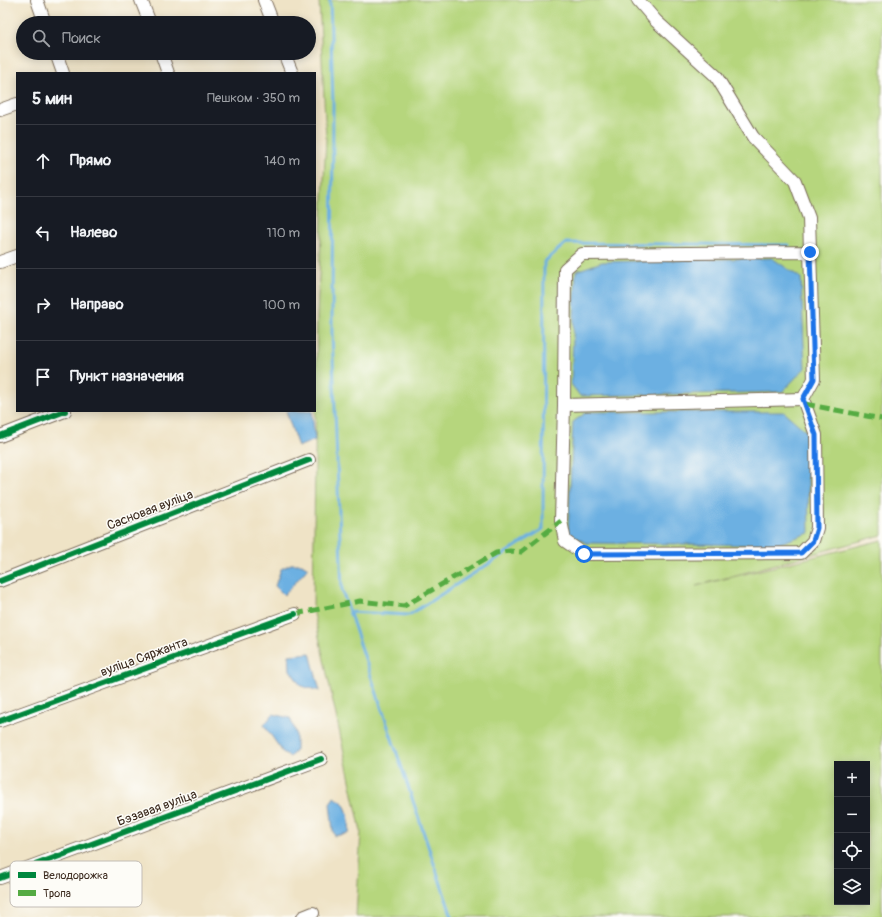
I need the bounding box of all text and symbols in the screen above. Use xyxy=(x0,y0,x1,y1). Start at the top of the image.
search box xyxy=(16,16,316,60)
icon: search xyxy=(30,27,52,49)
text: Поиск xyxy=(62,29,101,48)
text: 5 мин xyxy=(32,88,72,109)
text: Пешком · 350 m xyxy=(207,90,300,106)
icon: ahead xyxy=(32,150,54,172)
text: Прямо xyxy=(70,151,111,170)
text: 140 m xyxy=(264,153,300,169)
icon: left xyxy=(32,222,54,244)
text: Налево xyxy=(70,223,117,242)
text: 110 m xyxy=(267,225,300,241)
route end xyxy=(801,243,819,261)
icon: right xyxy=(32,294,54,316)
text: Направо xyxy=(70,295,124,314)
text: 100 m xyxy=(263,297,300,313)
icon: arrive xyxy=(32,366,54,388)
text: Пункт назначения xyxy=(70,367,184,386)
street label: Сасновая вуліца xyxy=(105,486,195,534)
route start xyxy=(575,545,593,563)
street label: вуліца Сяржанта xyxy=(98,634,190,680)
map controls xyxy=(834,761,870,905)
button: + xyxy=(834,761,870,797)
street label: Бэзавая вуліца xyxy=(115,786,199,830)
button: − xyxy=(834,797,870,833)
button: locate xyxy=(834,833,870,869)
legend xyxy=(10,861,142,907)
text: Велодорожка xyxy=(43,869,108,882)
button: layers xyxy=(834,869,870,905)
text: Тропа xyxy=(43,887,71,900)

